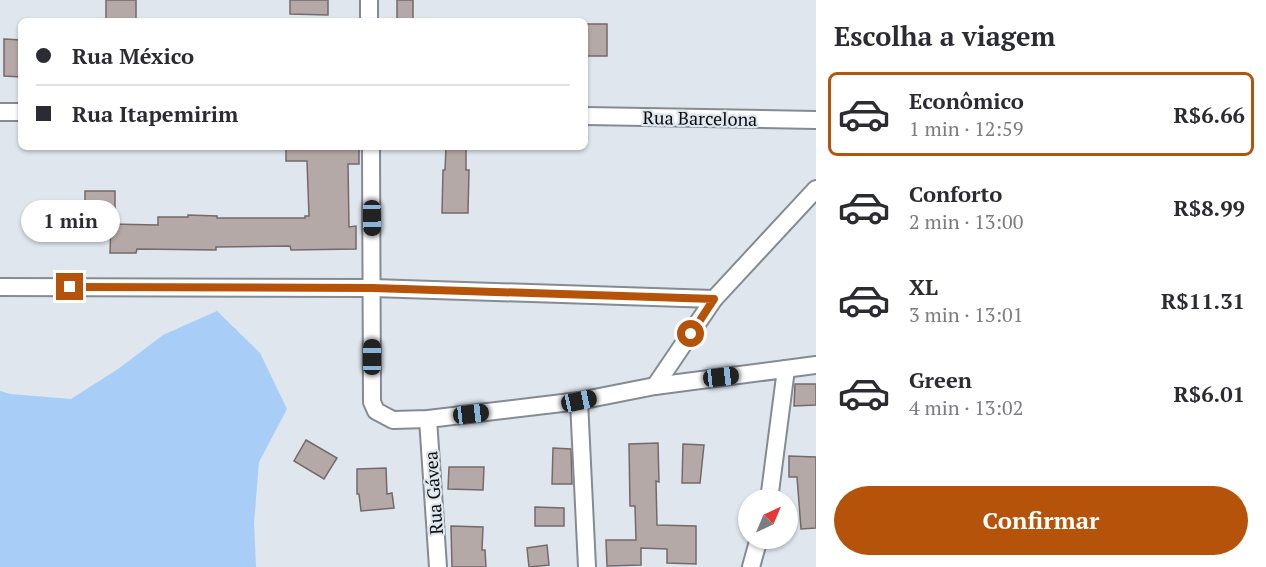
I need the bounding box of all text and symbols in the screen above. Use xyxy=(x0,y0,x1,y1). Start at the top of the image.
text: Escolha a viagem xyxy=(834,18,1055,54)
text: Rua México xyxy=(72,41,194,70)
text: Econômico xyxy=(909,86,1024,115)
icon: car xyxy=(837,87,891,141)
text: Rua Itapemirim xyxy=(72,99,238,128)
text: R$6.66 xyxy=(1173,100,1245,129)
street label: Rua Barcelona xyxy=(642,105,758,131)
text: 1 min · 12:59 xyxy=(909,115,1023,142)
text: Conforto xyxy=(909,179,1002,208)
icon: car xyxy=(837,180,891,234)
text: R$8.99 xyxy=(1173,193,1245,222)
callout: 1 min xyxy=(20,200,119,242)
car xyxy=(363,200,381,236)
text: 1 min xyxy=(43,207,98,234)
text: 2 min · 13:00 xyxy=(909,208,1023,235)
text: XL xyxy=(909,272,938,301)
route end xyxy=(56,273,83,300)
icon: car xyxy=(837,273,891,327)
text: R$11.31 xyxy=(1161,286,1245,315)
text: 3 min · 13:01 xyxy=(909,301,1023,328)
route start xyxy=(677,320,704,347)
car xyxy=(363,339,381,375)
text: Green xyxy=(909,365,972,394)
car xyxy=(702,366,740,388)
icon: car xyxy=(837,366,891,420)
text: R$6.01 xyxy=(1173,379,1245,408)
car xyxy=(560,388,598,414)
text: 4 min · 13:02 xyxy=(909,394,1023,421)
car xyxy=(452,403,490,425)
street label: Rua Gávea xyxy=(418,450,448,536)
button: Confirmar xyxy=(834,486,1248,555)
north arrow xyxy=(738,489,798,549)
map controls xyxy=(738,489,798,549)

